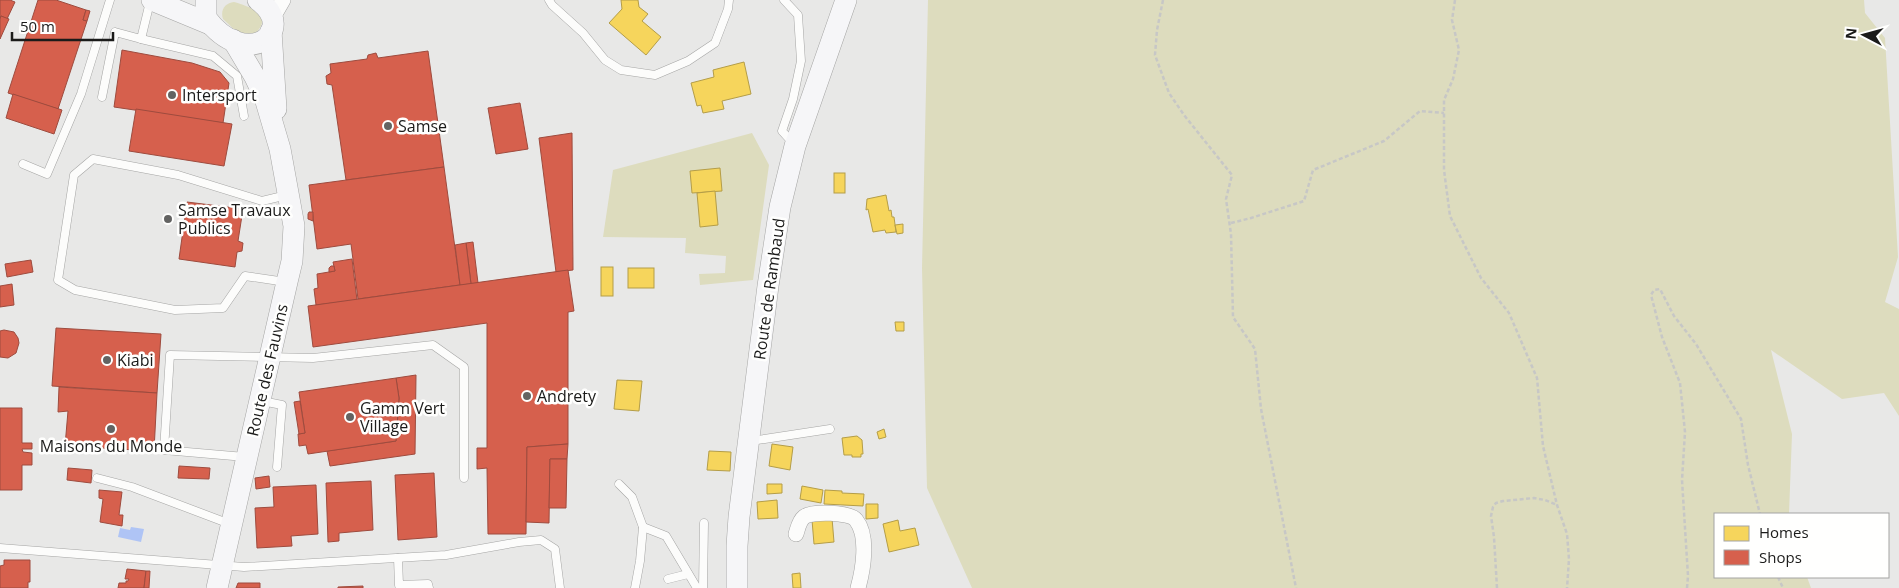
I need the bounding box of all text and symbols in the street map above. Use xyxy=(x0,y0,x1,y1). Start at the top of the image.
scale bar xyxy=(12,10,114,42)
north arrow xyxy=(1839,10,1889,60)
text: 50 m xyxy=(20,16,55,36)
text: N xyxy=(1841,27,1861,40)
place label: Intersport xyxy=(182,84,257,106)
marker: Intersport xyxy=(166,89,178,101)
place label: Samse xyxy=(398,115,447,137)
marker: Samse xyxy=(382,120,394,132)
place label: Samse Travaux Publics xyxy=(178,199,291,239)
marker: Samse Travaux Publics xyxy=(162,213,174,225)
street label: Route de Rambaud xyxy=(748,217,790,361)
street label: Route des Fauvins xyxy=(241,302,293,438)
place label: Kiabi xyxy=(117,349,154,371)
marker: Kiabi xyxy=(101,354,113,366)
place label: Andrety xyxy=(537,385,597,407)
marker: Andrety xyxy=(521,390,533,402)
place label: Gamm Vert Village xyxy=(360,397,445,437)
marker: Gamm Vert Village xyxy=(344,411,356,423)
marker: Maisons du Monde xyxy=(105,423,117,435)
place label: Maisons du Monde xyxy=(40,435,182,457)
legend xyxy=(1714,513,1889,578)
text: Homes xyxy=(1759,522,1809,542)
text: Shops xyxy=(1759,547,1802,567)

